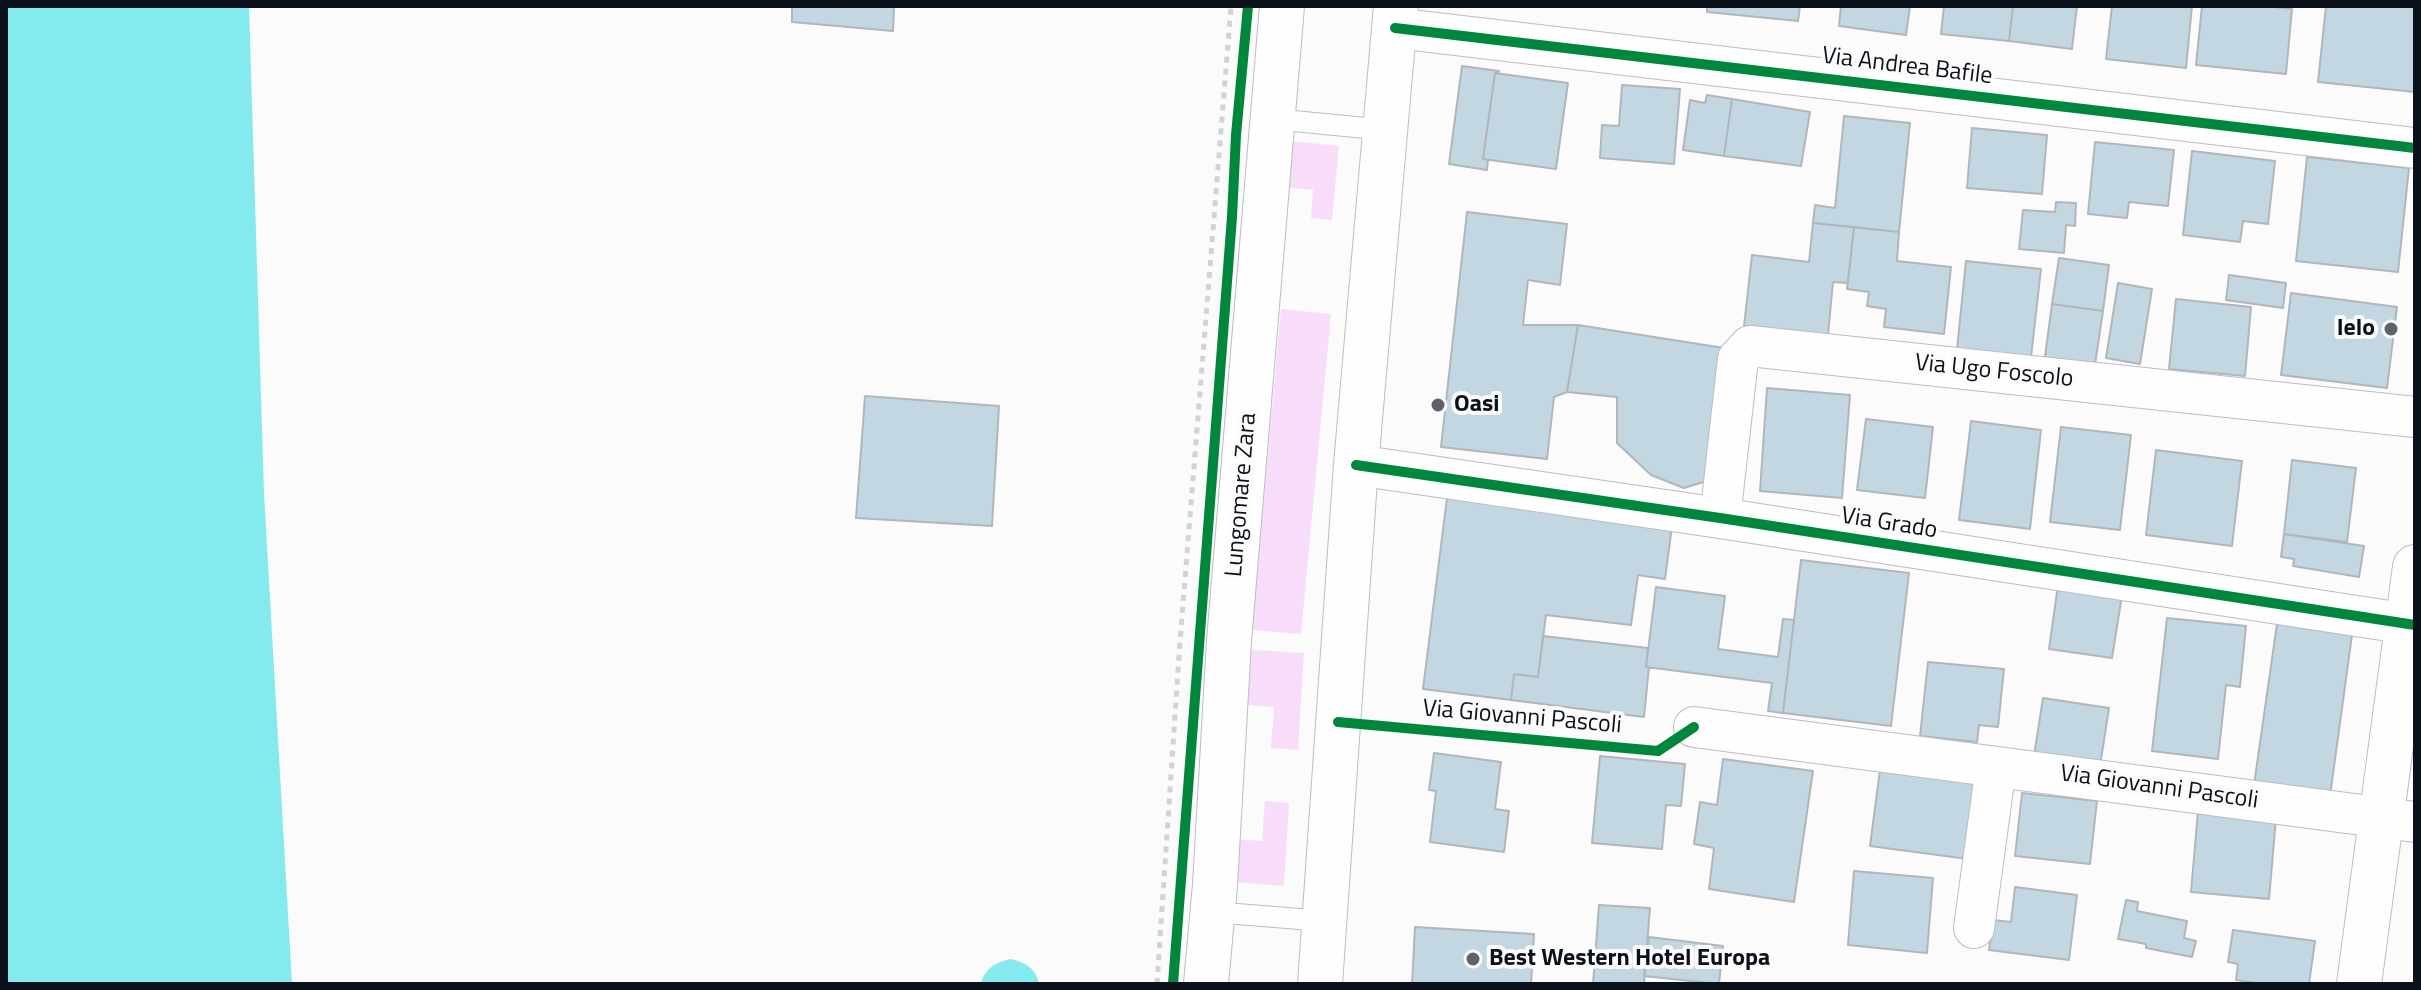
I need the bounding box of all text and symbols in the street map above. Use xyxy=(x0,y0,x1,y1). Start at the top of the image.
street label: Via Andrea Bafile xyxy=(1820,42,1994,92)
place label: Ielo xyxy=(2337,315,2375,343)
marker: Ielo xyxy=(2382,320,2400,338)
street label: Via Ugo Foscolo xyxy=(1913,349,2075,395)
place label: Oasi xyxy=(1454,391,1499,419)
marker: Oasi xyxy=(1429,396,1447,414)
street label: Lungomare Zara xyxy=(1220,412,1264,578)
street label: Via Grado xyxy=(1839,502,1939,546)
street label: Via Giovanni Pascoli xyxy=(1421,695,1623,741)
street label: Via Giovanni Pascoli xyxy=(2058,760,2260,816)
place label: Best Western Hotel Europa xyxy=(1489,945,1770,973)
marker: Best Western Hotel Europa xyxy=(1464,950,1482,968)

